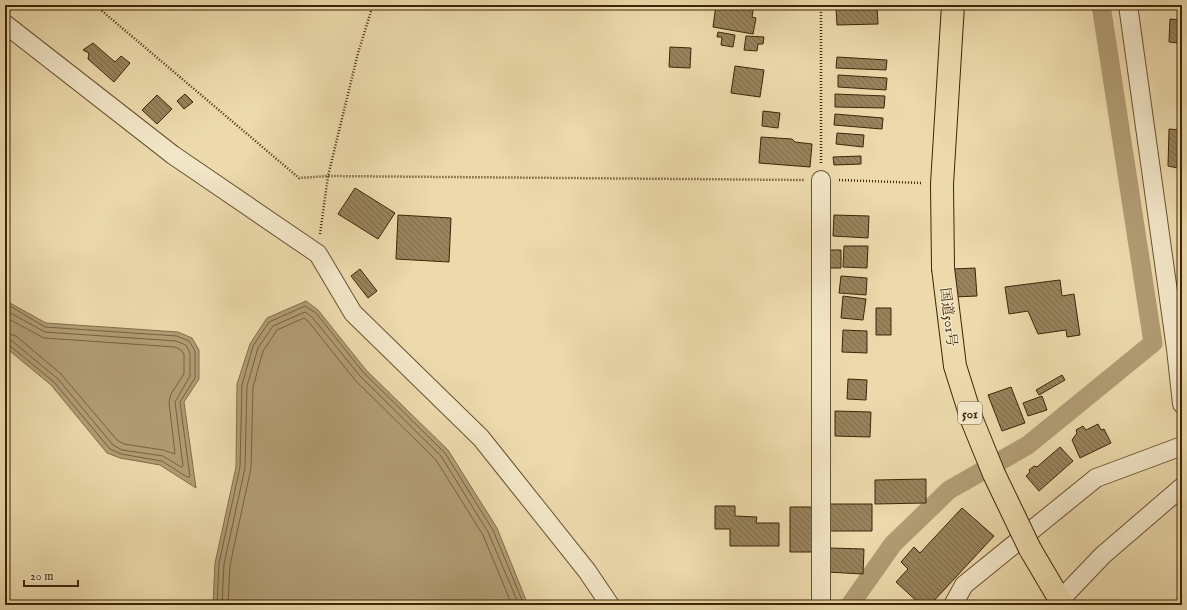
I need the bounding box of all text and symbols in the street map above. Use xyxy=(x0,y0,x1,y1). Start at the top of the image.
street label: 国道501号 xyxy=(935,287,961,348)
road number: 501 xyxy=(958,402,982,424)
scale bar xyxy=(24,562,78,588)
text: 20 m xyxy=(30,569,53,584)

